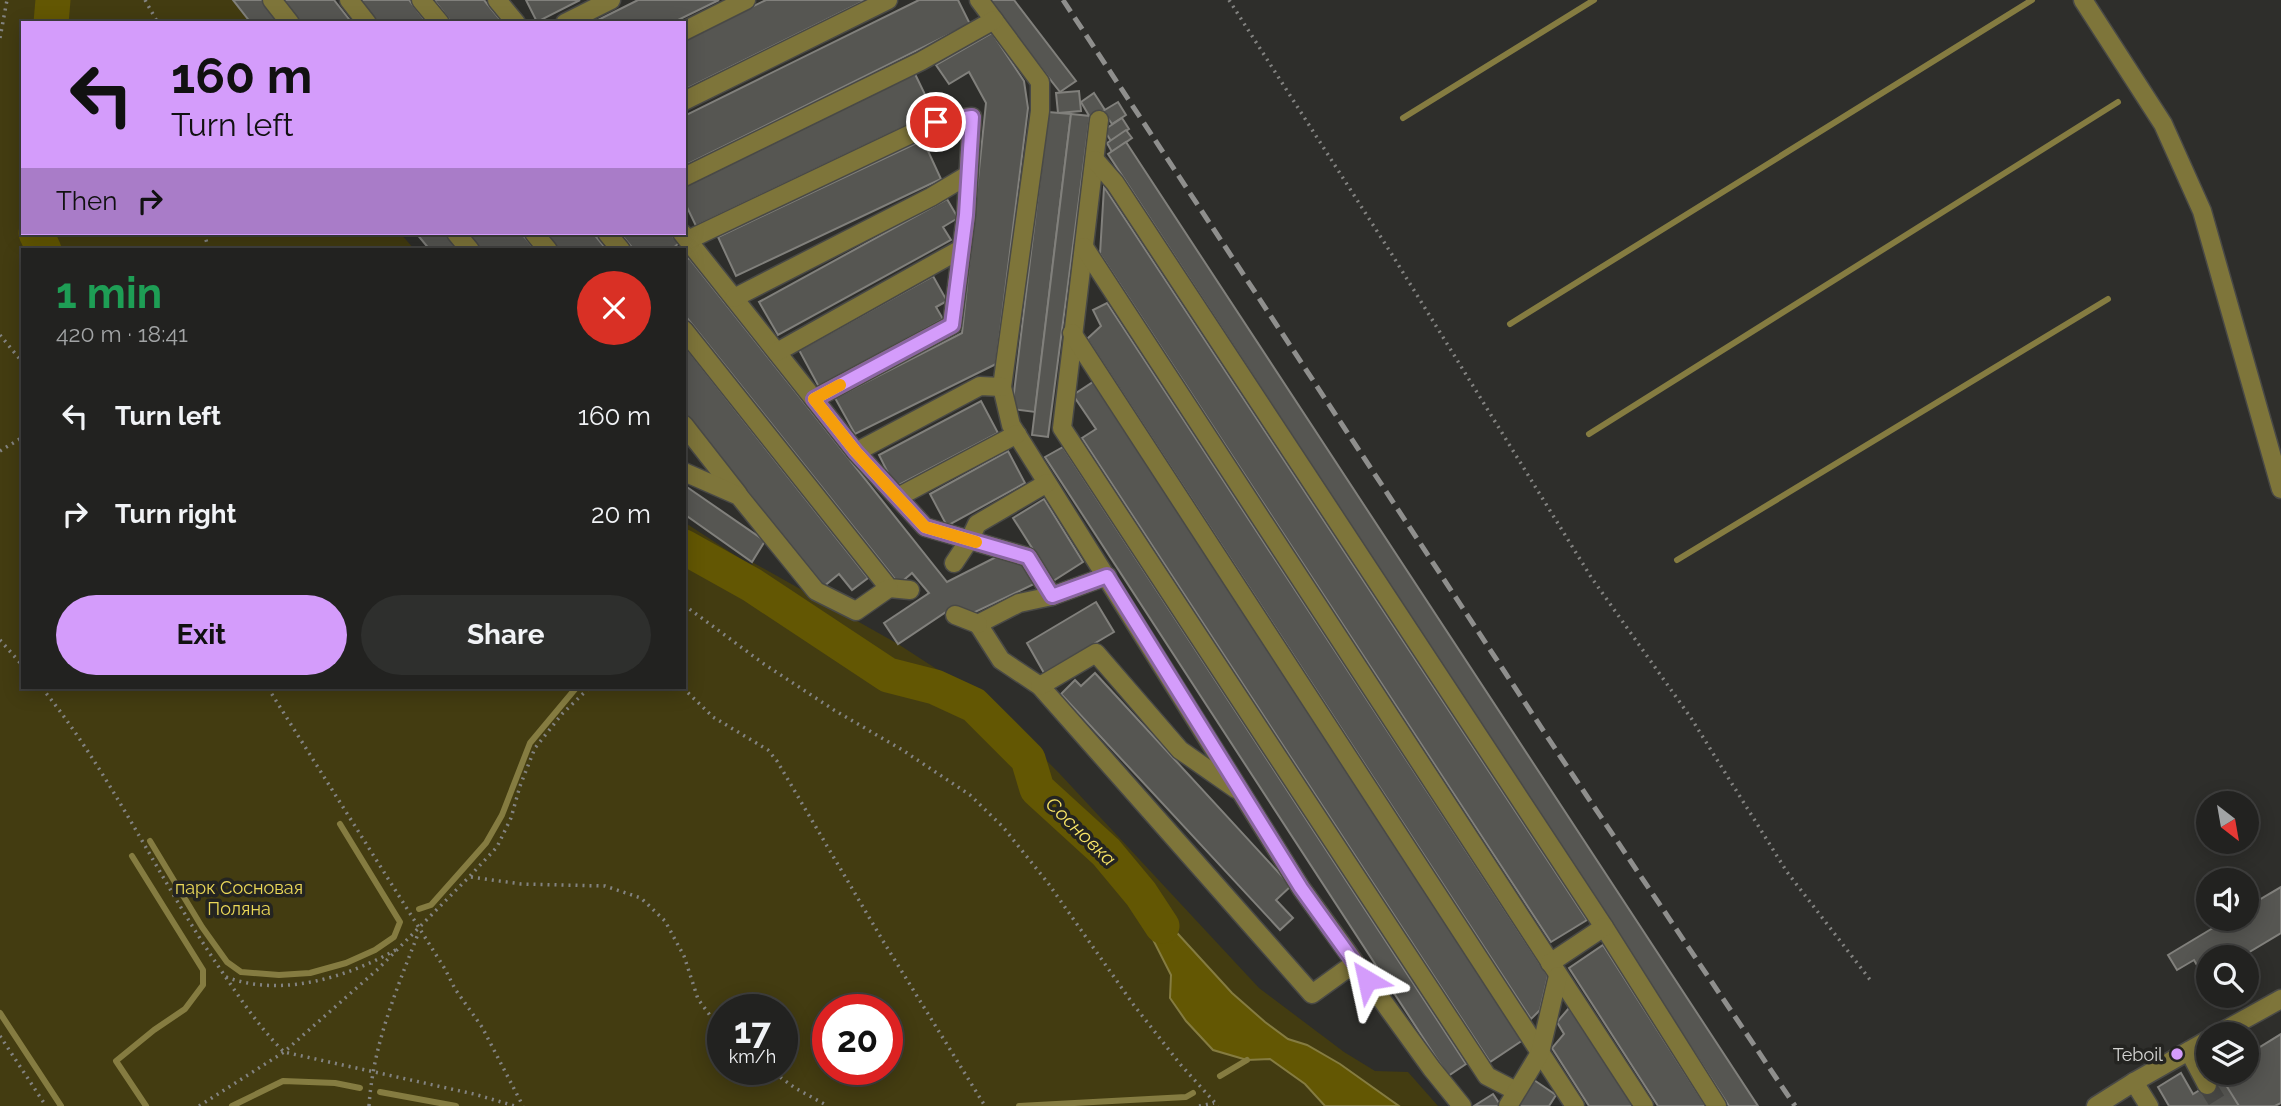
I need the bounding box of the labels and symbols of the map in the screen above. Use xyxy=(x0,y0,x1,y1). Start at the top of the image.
pin xyxy=(906,92,966,152)
north arrow xyxy=(2196,791,2259,854)
water label: Сосновка xyxy=(1041,792,1121,870)
park label: парк Сосновая Поляна xyxy=(175,877,303,919)
position arrow xyxy=(1330,943,1404,1017)
speed limit sign: 20 xyxy=(812,994,903,1085)
place label: Teboil xyxy=(2113,1044,2163,1065)
marker: Teboil xyxy=(2169,1046,2185,1062)

